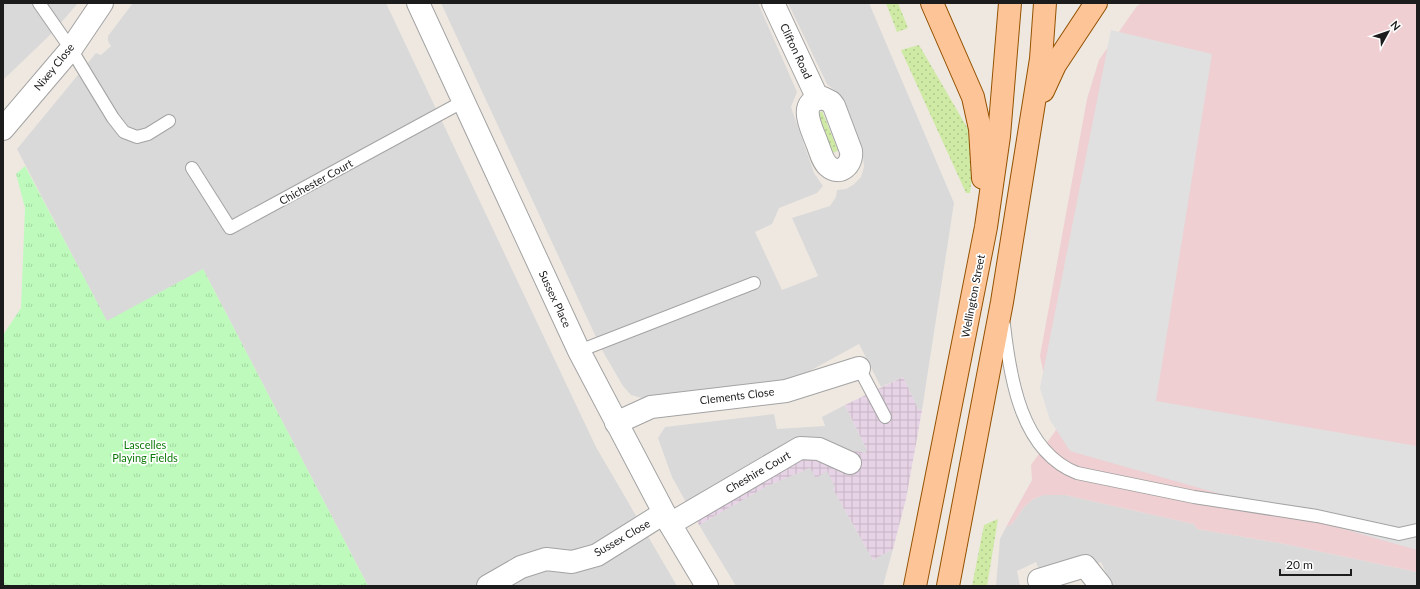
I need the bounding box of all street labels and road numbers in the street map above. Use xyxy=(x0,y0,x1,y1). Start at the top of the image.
street label: Clifton Road xyxy=(778,21,815,81)
street label: Nixey Close xyxy=(31,40,77,93)
street label: Chichester Court xyxy=(277,156,355,207)
street label: Wellington Street xyxy=(958,253,987,339)
street label: Sussex Place xyxy=(537,268,574,329)
street label: Clements Close xyxy=(699,384,775,407)
street label: Cheshire Court xyxy=(723,448,793,495)
street label: Sussex Close xyxy=(592,516,652,559)

